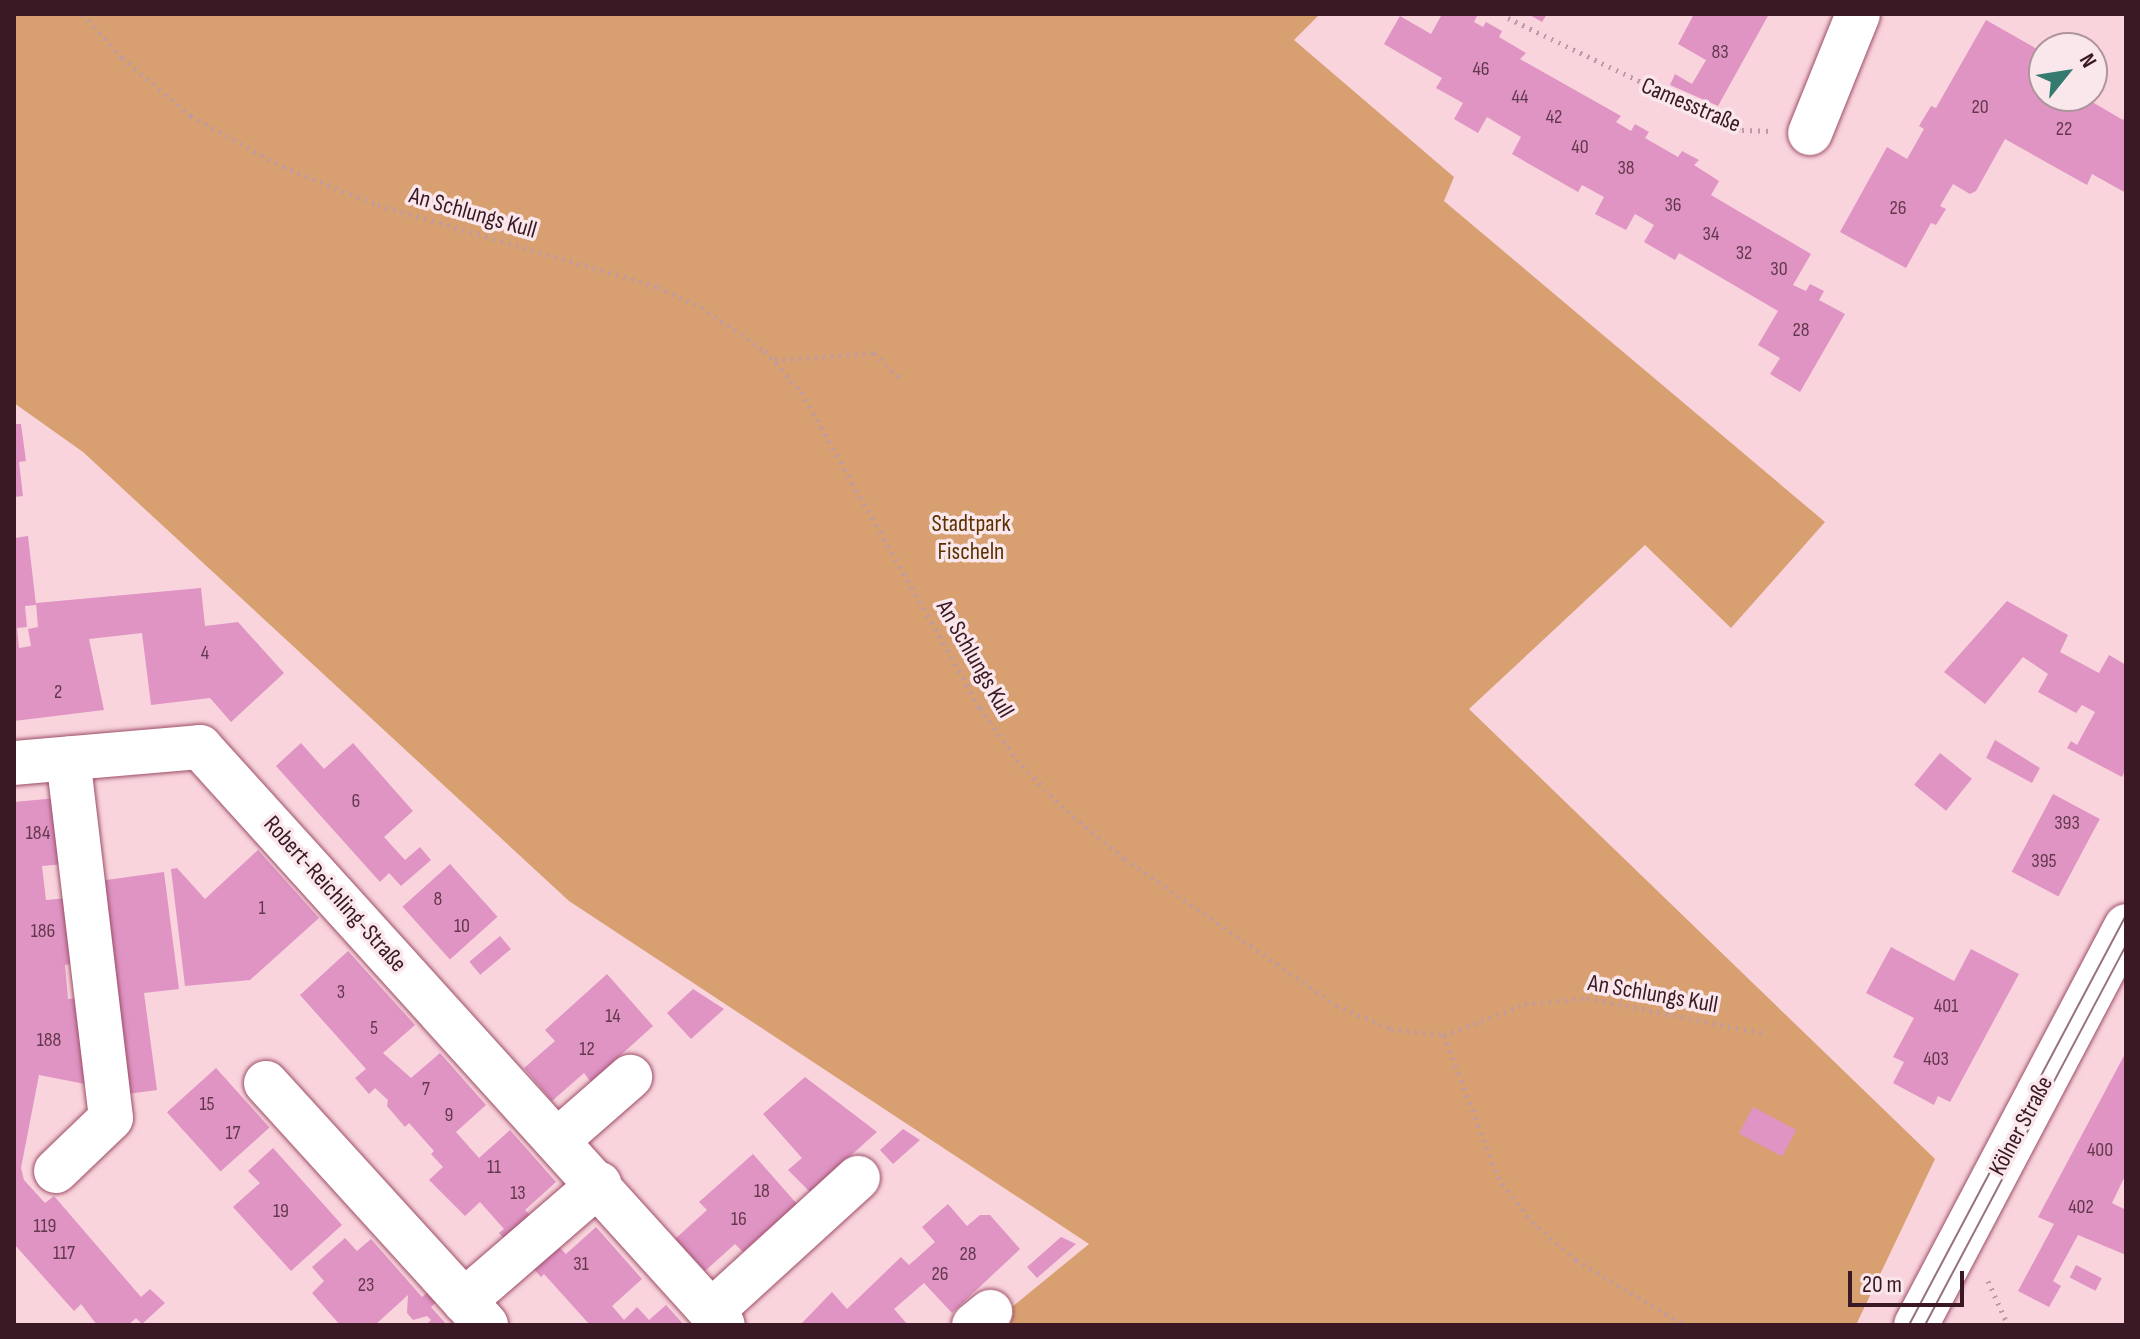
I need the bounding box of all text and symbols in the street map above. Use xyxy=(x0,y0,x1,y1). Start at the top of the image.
north arrow xyxy=(2028,32,2108,112)
house number: 83 xyxy=(1711,40,1729,64)
text: N xyxy=(2073,49,2102,73)
house number: 46 xyxy=(1472,57,1490,81)
street label: Camesstraße xyxy=(1637,71,1745,139)
house number: 44 xyxy=(1512,85,1528,109)
house number: 20 xyxy=(1971,95,1989,119)
house number: 42 xyxy=(1546,105,1562,129)
house number: 22 xyxy=(2056,117,2072,141)
house number: 40 xyxy=(1571,135,1589,159)
house number: 38 xyxy=(1617,156,1635,180)
street label: An Schlungs Kull xyxy=(406,181,540,245)
house number: 36 xyxy=(1664,193,1682,217)
house number: 26 xyxy=(1890,196,1906,220)
house number: 34 xyxy=(1703,222,1719,246)
house number: 32 xyxy=(1736,241,1752,265)
house number: 30 xyxy=(1770,257,1788,281)
house number: 28 xyxy=(1793,318,1809,342)
park label: Stadtpark Fischeln xyxy=(931,510,1011,566)
street label: An Schlungs Kull xyxy=(930,595,1020,723)
house number: 4 xyxy=(201,641,209,665)
house number: 2 xyxy=(54,680,62,704)
house number: 6 xyxy=(352,789,360,813)
street label: Robert-Reichling-Straße xyxy=(257,810,413,978)
house number: 393 xyxy=(2054,811,2080,835)
house number: 184 xyxy=(26,821,50,845)
house number: 395 xyxy=(2031,849,2057,873)
house number: 8 xyxy=(434,887,442,911)
house number: 1 xyxy=(259,896,265,920)
house number: 10 xyxy=(454,914,470,938)
house number: 186 xyxy=(31,919,55,943)
street label: An Schlungs Kull xyxy=(1586,968,1720,1020)
house number: 3 xyxy=(337,980,345,1004)
house number: 401 xyxy=(1934,994,1958,1018)
house number: 14 xyxy=(605,1004,621,1028)
house number: 5 xyxy=(370,1016,378,1040)
house number: 188 xyxy=(37,1028,61,1052)
house number: 12 xyxy=(579,1037,595,1061)
house number: 403 xyxy=(1923,1047,1949,1071)
street label: Kölner Straße xyxy=(1983,1071,2059,1181)
house number: 7 xyxy=(422,1077,430,1101)
house number: 15 xyxy=(199,1092,215,1116)
house number: 9 xyxy=(445,1103,453,1127)
house number: 17 xyxy=(226,1121,240,1145)
house number: 400 xyxy=(2087,1138,2113,1162)
house number: 11 xyxy=(487,1155,501,1179)
house number: 18 xyxy=(754,1179,770,1203)
house number: 13 xyxy=(510,1181,526,1205)
house number: 402 xyxy=(2068,1195,2094,1219)
house number: 19 xyxy=(273,1199,289,1223)
house number: 16 xyxy=(731,1207,747,1231)
house number: 119 xyxy=(34,1214,56,1238)
house number: 117 xyxy=(53,1241,75,1265)
house number: 28 xyxy=(960,1242,976,1266)
house number: 31 xyxy=(573,1252,589,1276)
scale bar xyxy=(1852,1255,1968,1305)
house number: 26 xyxy=(932,1262,948,1286)
text: 20 m xyxy=(1862,1270,1902,1299)
house number: 23 xyxy=(358,1273,374,1297)

